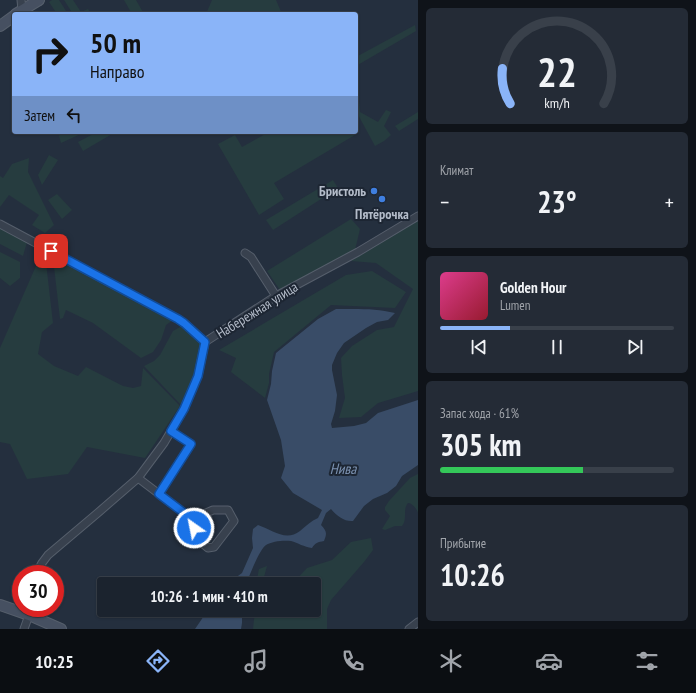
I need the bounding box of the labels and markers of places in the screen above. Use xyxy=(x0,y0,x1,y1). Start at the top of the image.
place label: Бристоль xyxy=(319,182,366,200)
marker: Бристоль xyxy=(369,186,379,196)
marker: Пятёрочка xyxy=(377,194,387,204)
place label: Пятёрочка xyxy=(355,205,409,223)
pin xyxy=(34,234,68,268)

